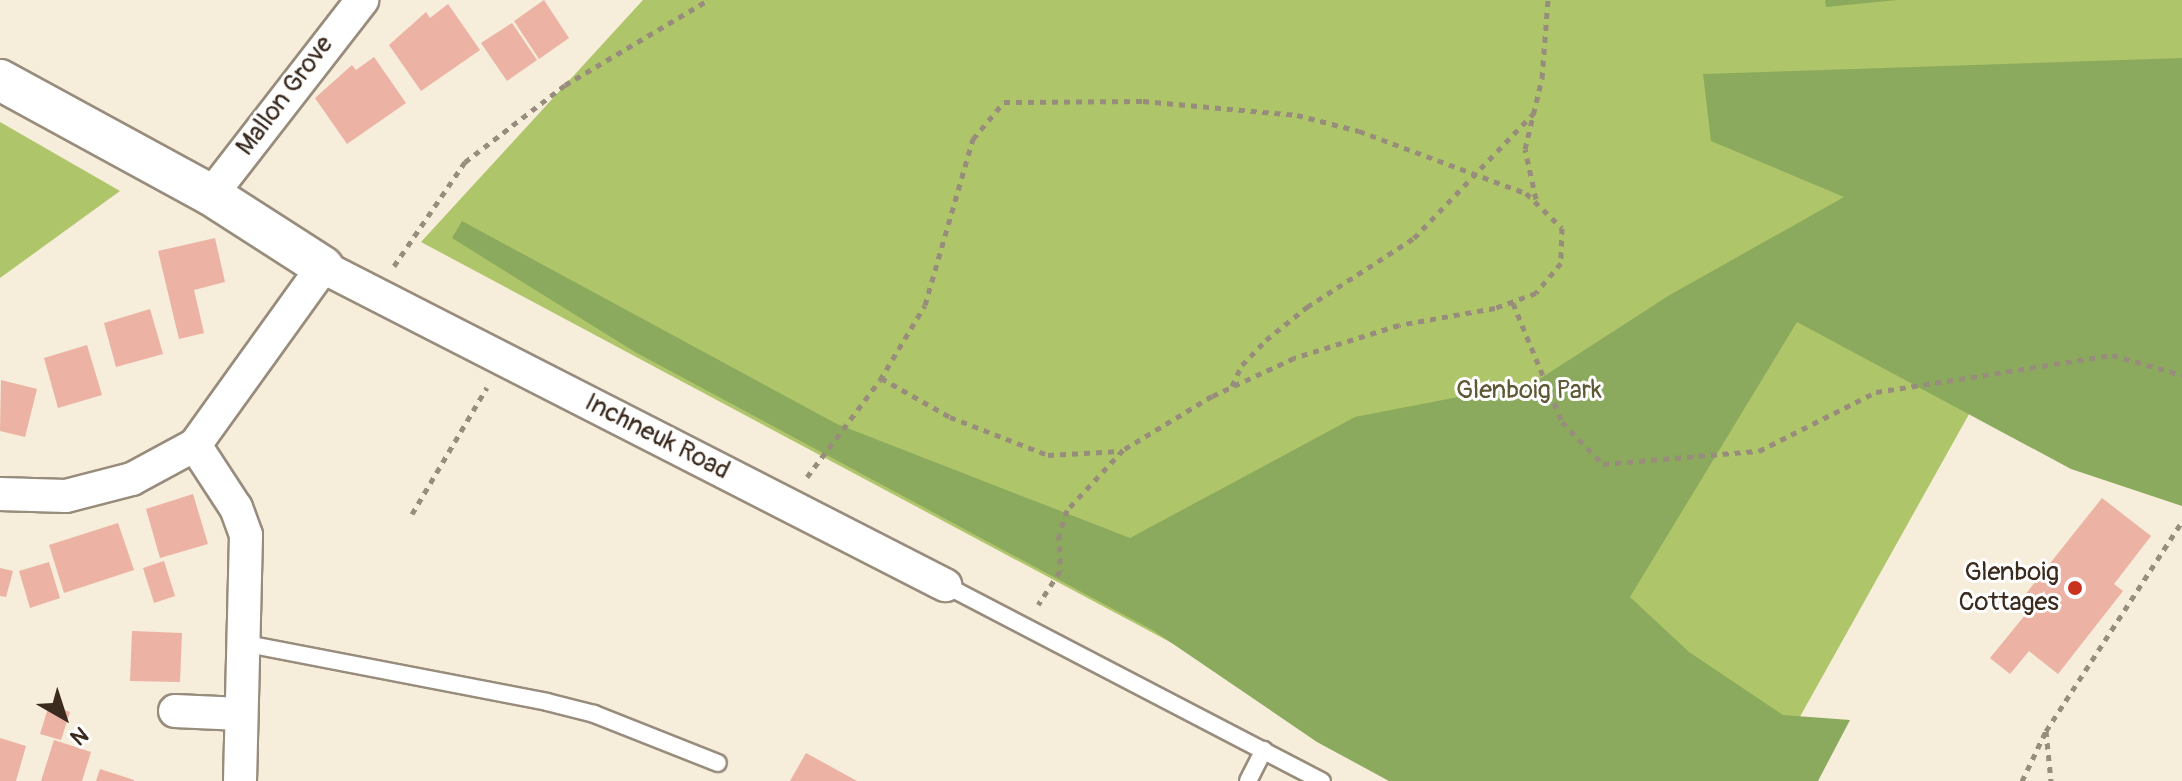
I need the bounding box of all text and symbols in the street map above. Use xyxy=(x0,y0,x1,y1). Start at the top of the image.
street label: Mallon Grove xyxy=(230,30,340,162)
park label: Glenboig Park xyxy=(1456,375,1602,407)
street label: Inchneuk Road xyxy=(579,387,735,487)
place label: Glenboig Cottages xyxy=(1958,557,2059,618)
marker: Glenboig Cottages xyxy=(2066,579,2084,597)
north arrow xyxy=(24,677,104,757)
text: N xyxy=(65,720,94,751)

